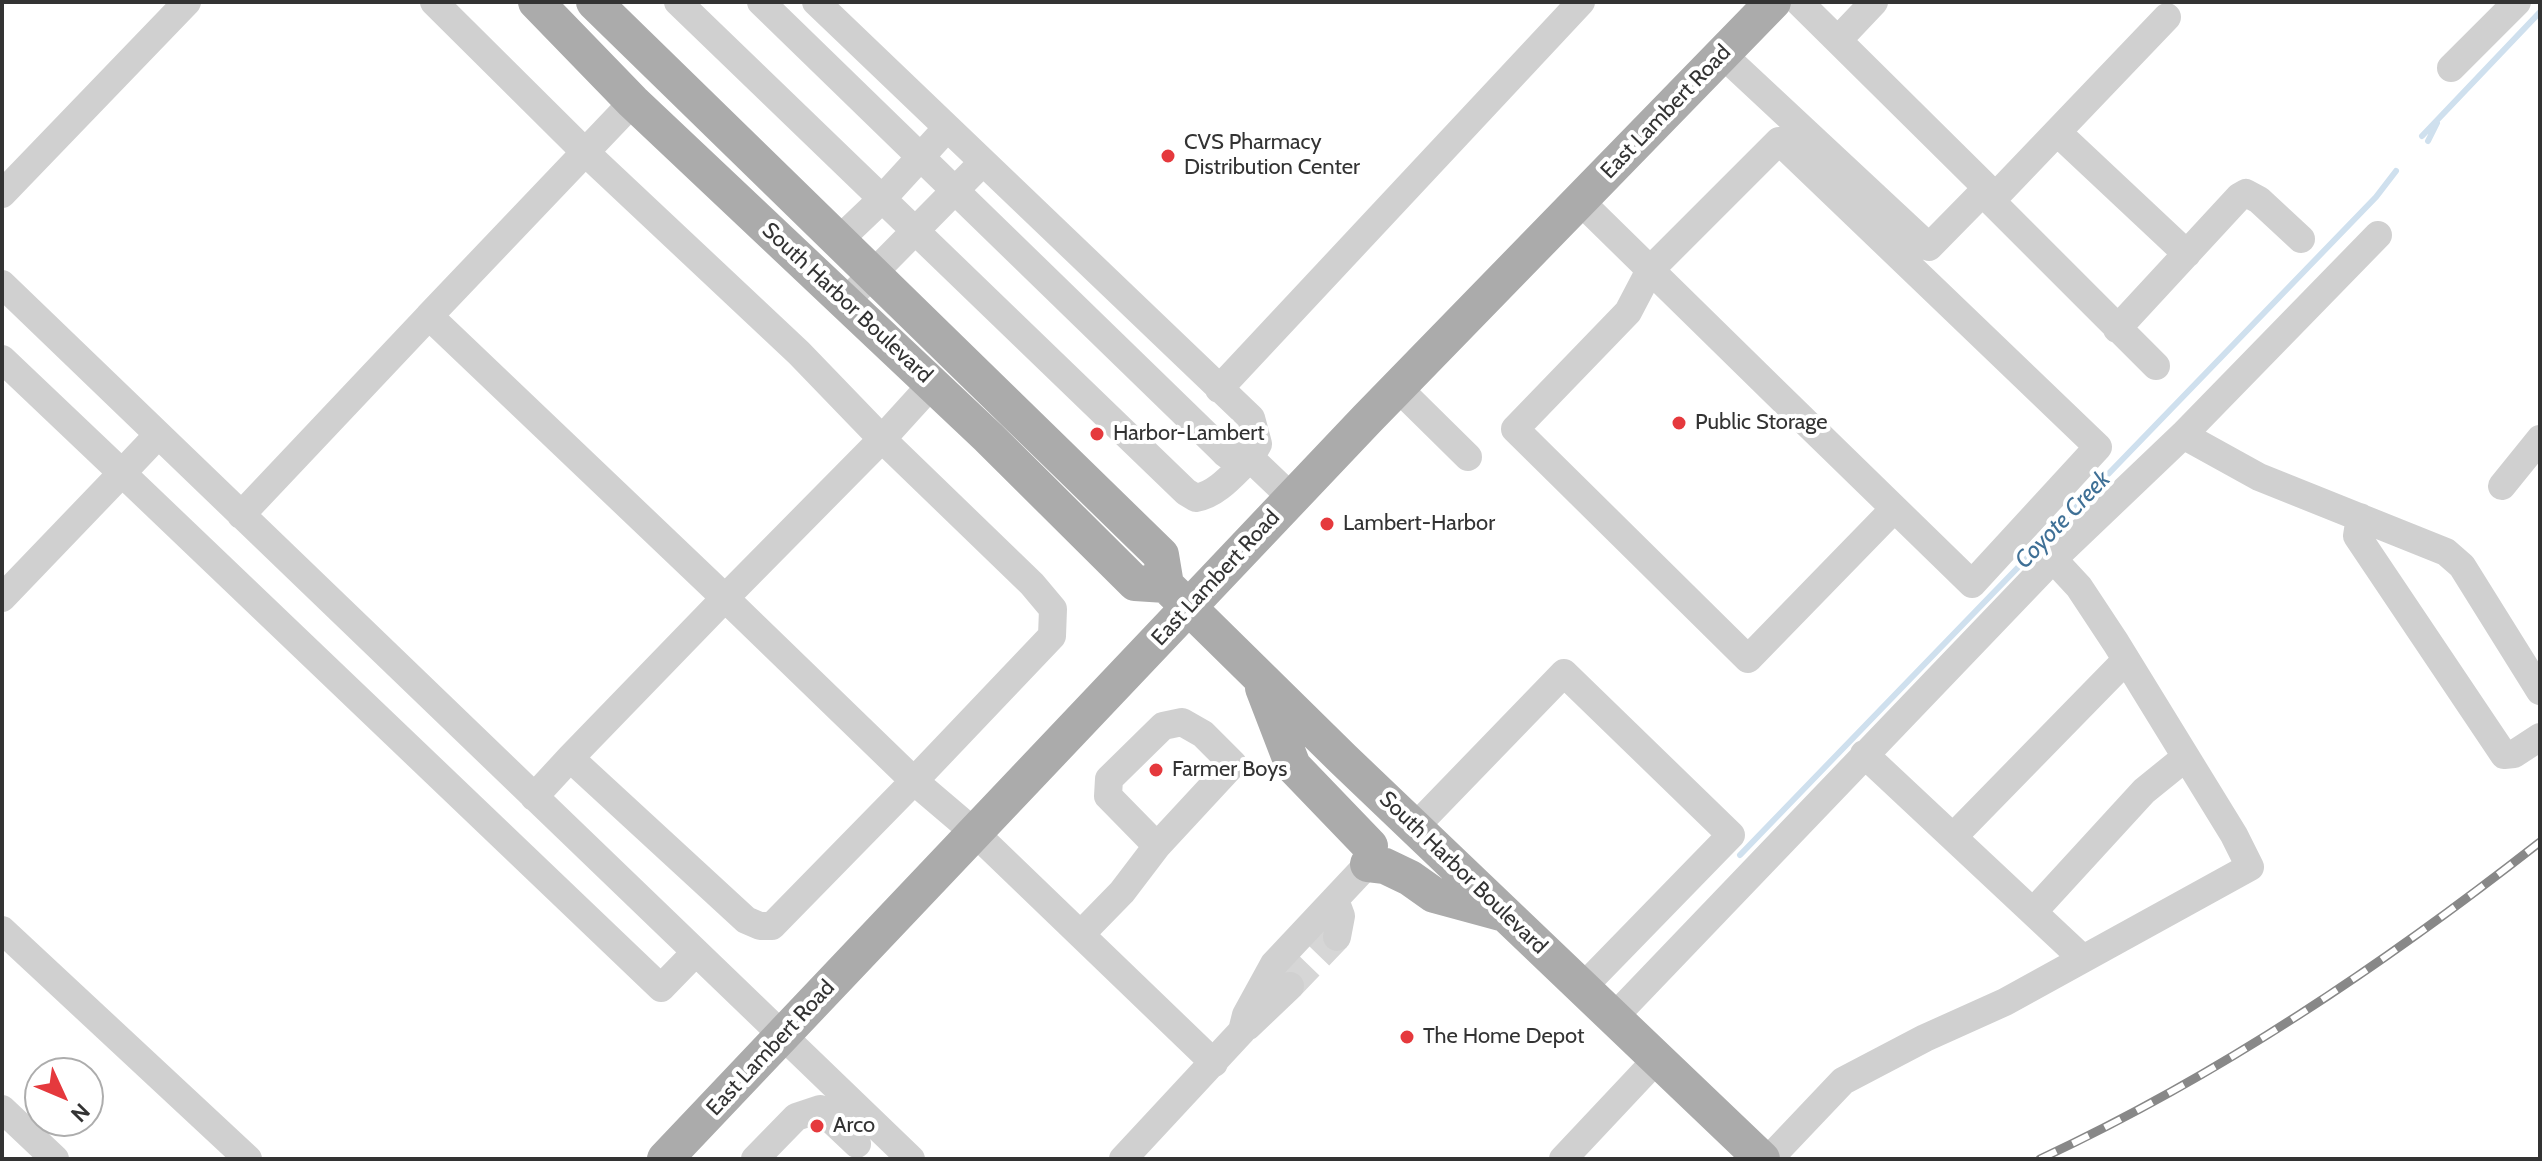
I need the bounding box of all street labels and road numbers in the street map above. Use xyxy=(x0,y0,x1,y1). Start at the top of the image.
street label: East Lambert Road xyxy=(1596,40,1736,184)
street label: South Harbor Boulevard xyxy=(756,217,938,389)
street label: East Lambert Road xyxy=(1146,505,1286,651)
street label: South Harbor Boulevard xyxy=(1374,786,1552,960)
street label: East Lambert Road xyxy=(701,975,841,1121)

